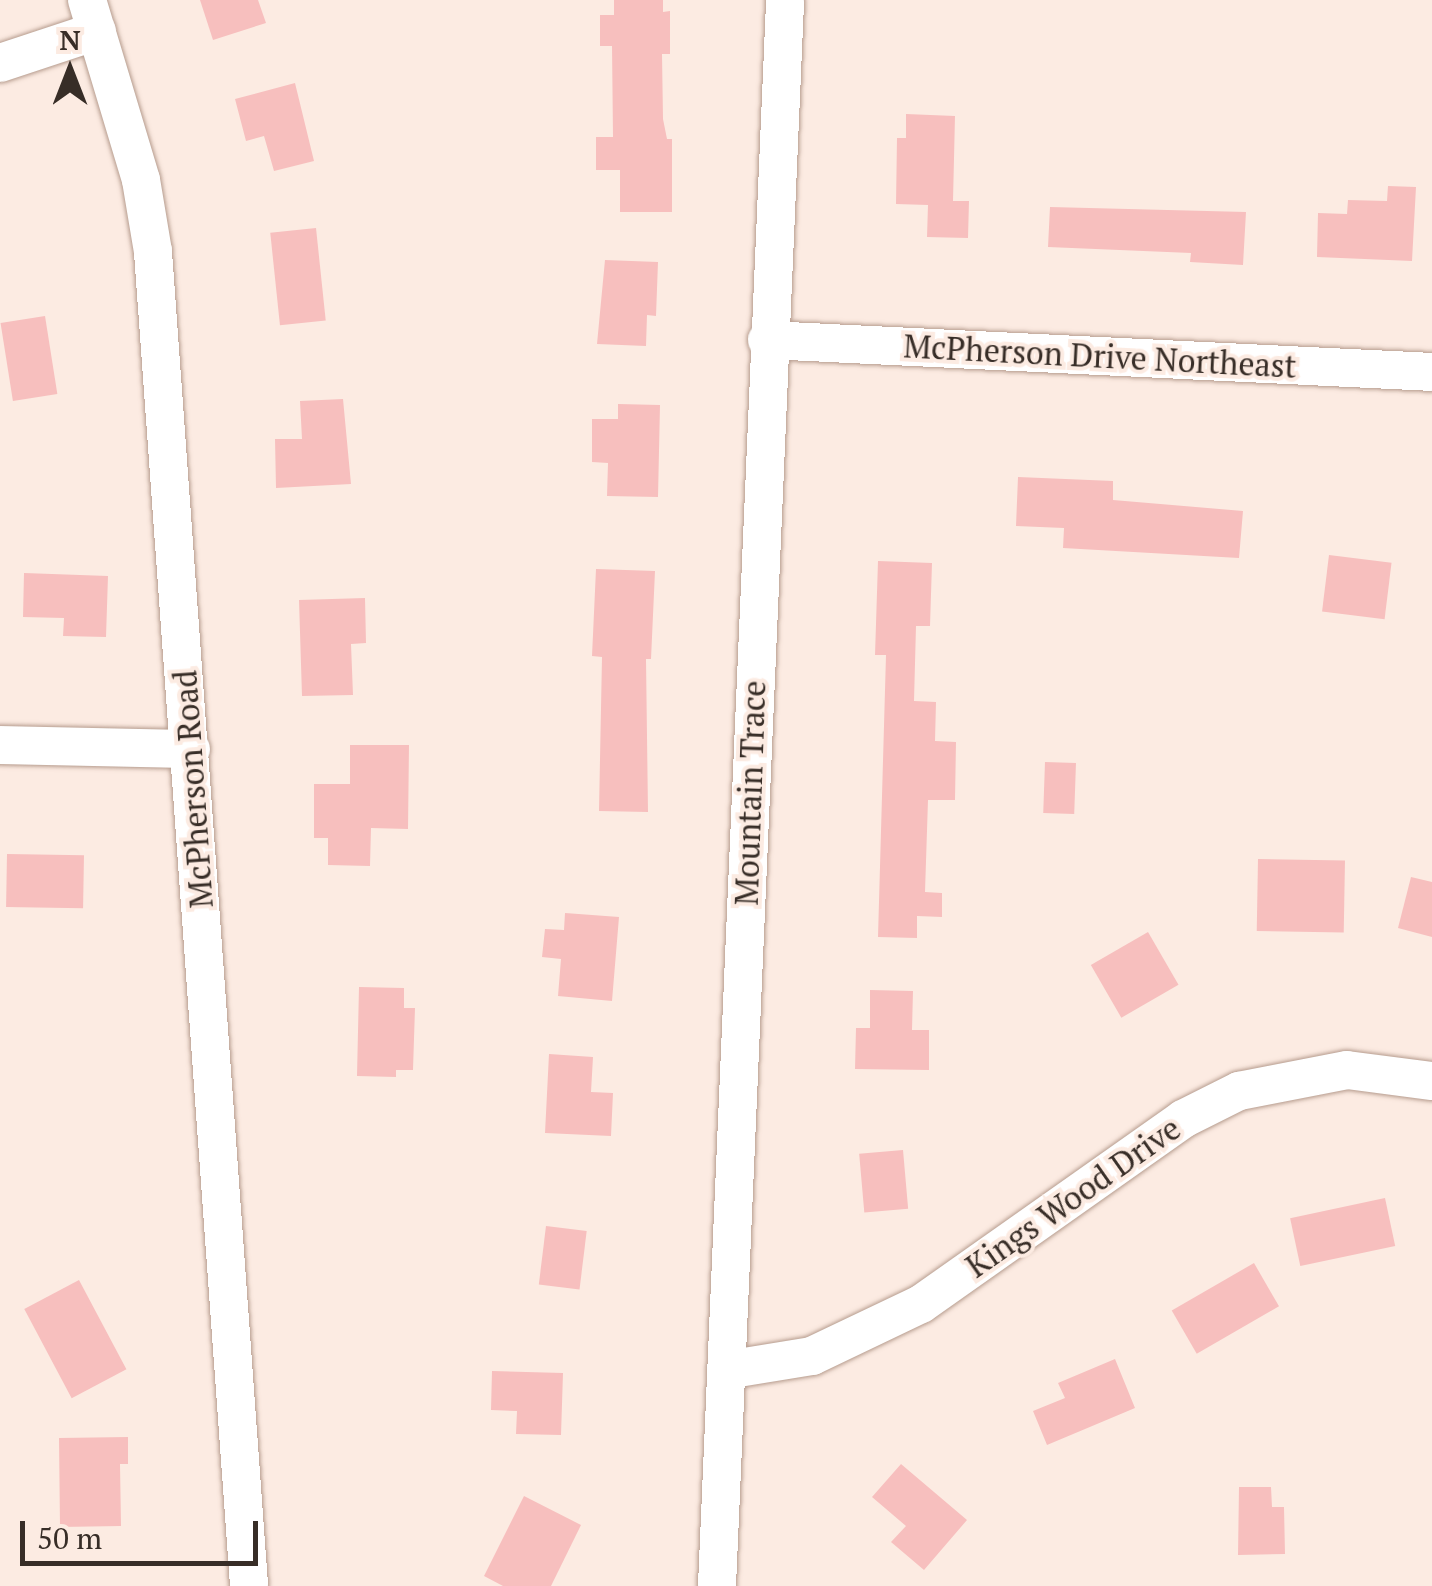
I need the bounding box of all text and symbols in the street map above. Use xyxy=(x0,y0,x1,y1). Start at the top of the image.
north arrow xyxy=(20,20,120,120)
text: N xyxy=(59,21,81,58)
street label: McPherson Drive Northeast xyxy=(903,327,1297,385)
street label: McPherson Road xyxy=(166,669,220,909)
street label: Mountain Trace xyxy=(727,680,773,906)
street label: Kings Wood Drive xyxy=(958,1109,1188,1285)
scale bar xyxy=(25,1501,262,1563)
text: 50 m xyxy=(37,1518,102,1558)

